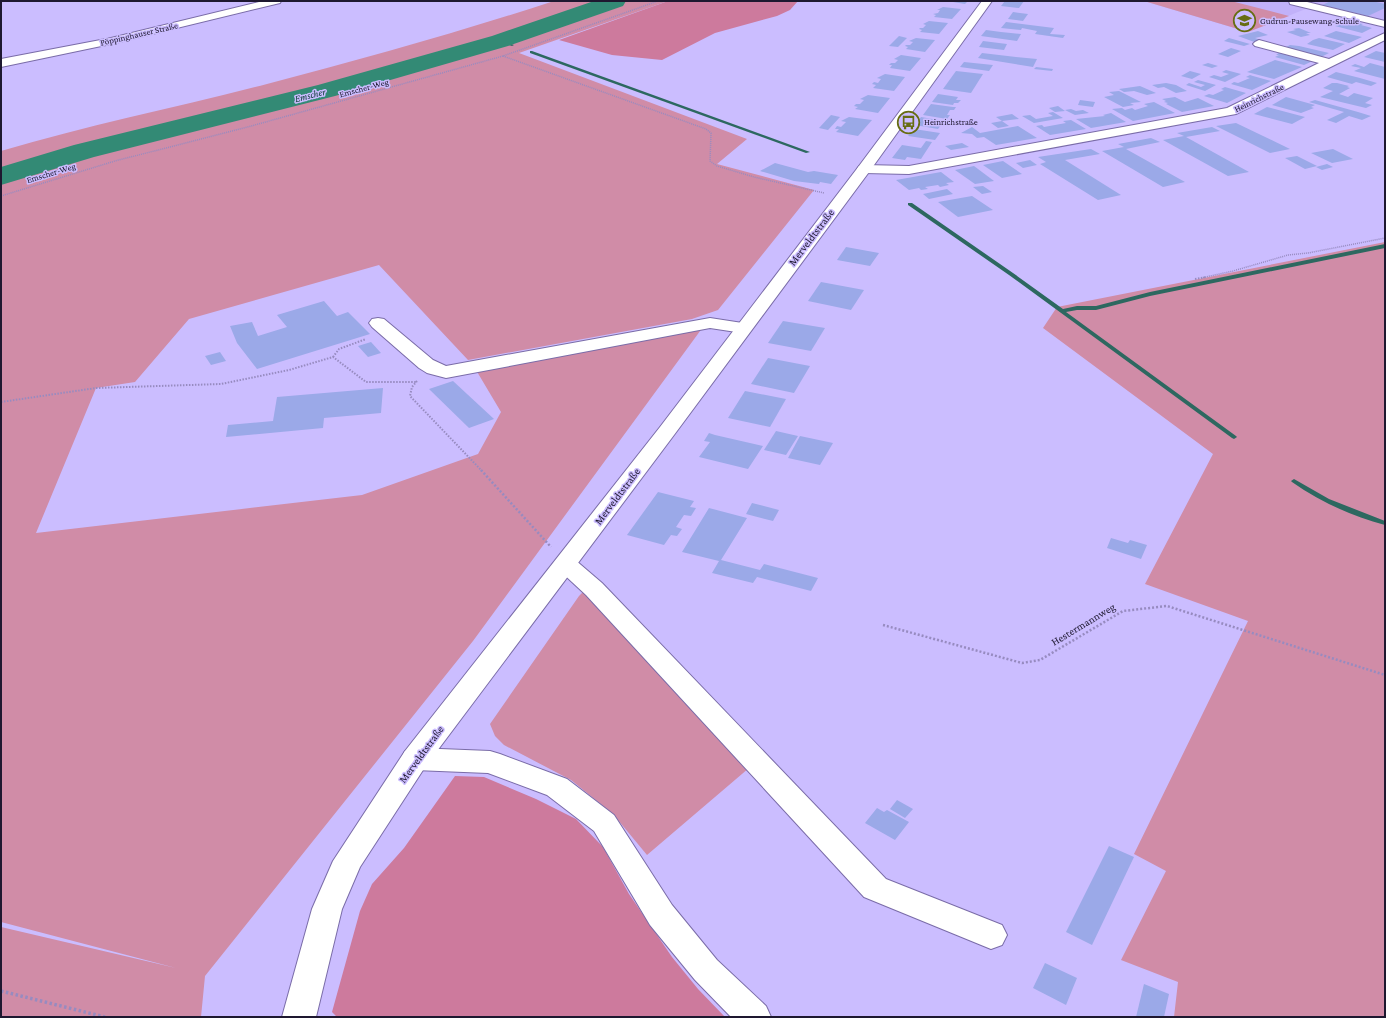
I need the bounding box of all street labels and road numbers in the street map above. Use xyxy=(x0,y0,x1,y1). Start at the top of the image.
street label: Pöppinghauser Straße xyxy=(99,20,179,48)
street label: Emscher-Weg xyxy=(338,76,390,99)
street label: Heinrichstraße xyxy=(1233,82,1285,114)
street label: Emscher-Weg xyxy=(25,161,77,185)
street label: Merveldtstraße xyxy=(786,206,836,268)
street label: Merveldtstraße xyxy=(592,465,642,527)
street label: Hestermannweg xyxy=(1049,600,1118,649)
street label: Merveldtstraße xyxy=(396,723,446,785)

